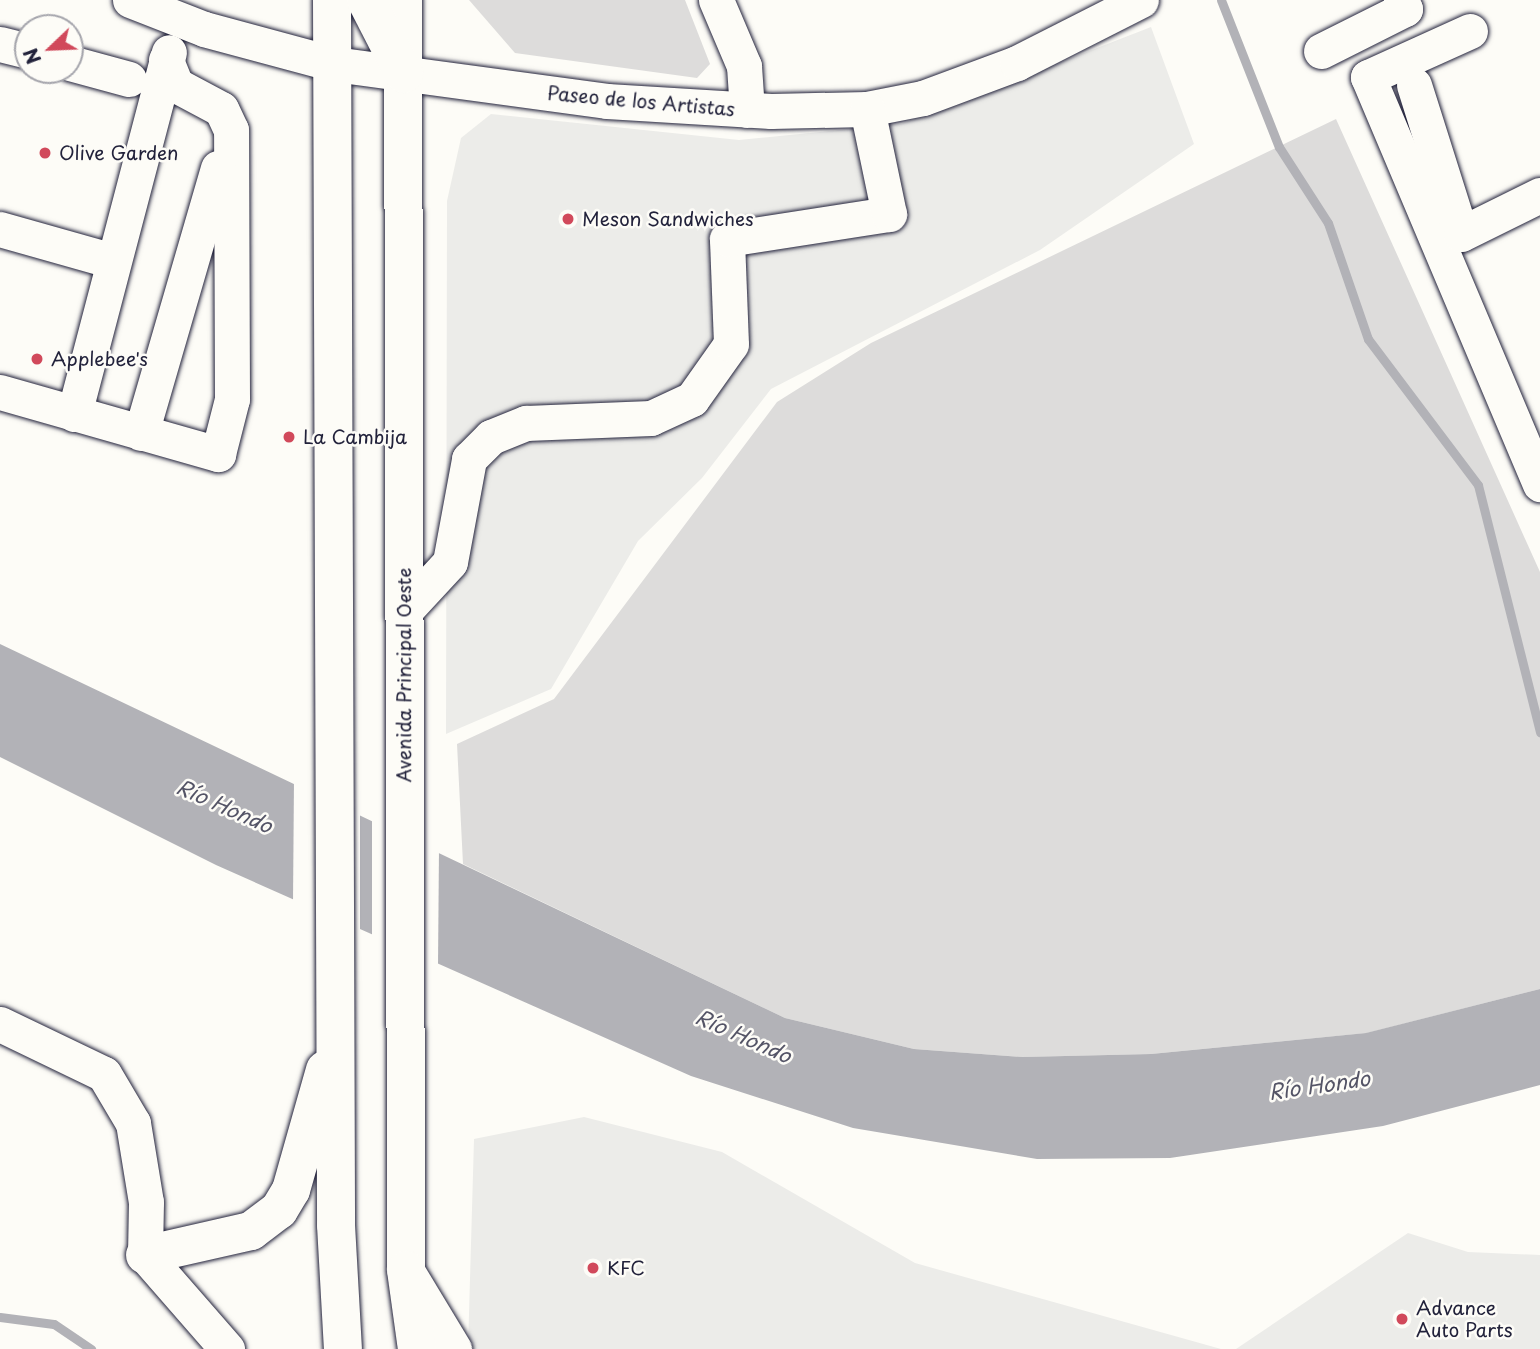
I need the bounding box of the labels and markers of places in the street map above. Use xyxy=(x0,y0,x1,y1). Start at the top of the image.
place label: Olive Garden xyxy=(59,142,178,164)
marker: Olive Garden xyxy=(37,145,53,161)
place label: Meson Sandwiches xyxy=(582,208,753,230)
marker: Meson Sandwiches xyxy=(560,211,576,227)
place label: Applebee's xyxy=(51,348,148,370)
marker: Applebee's xyxy=(29,351,45,367)
place label: La Cambija xyxy=(303,426,407,448)
marker: La Cambija xyxy=(281,429,297,445)
place label: KFC xyxy=(607,1257,645,1279)
marker: KFC xyxy=(585,1260,601,1276)
place label: Advance Auto Parts xyxy=(1416,1297,1515,1341)
marker: Advance Auto Parts xyxy=(1394,1311,1410,1327)

